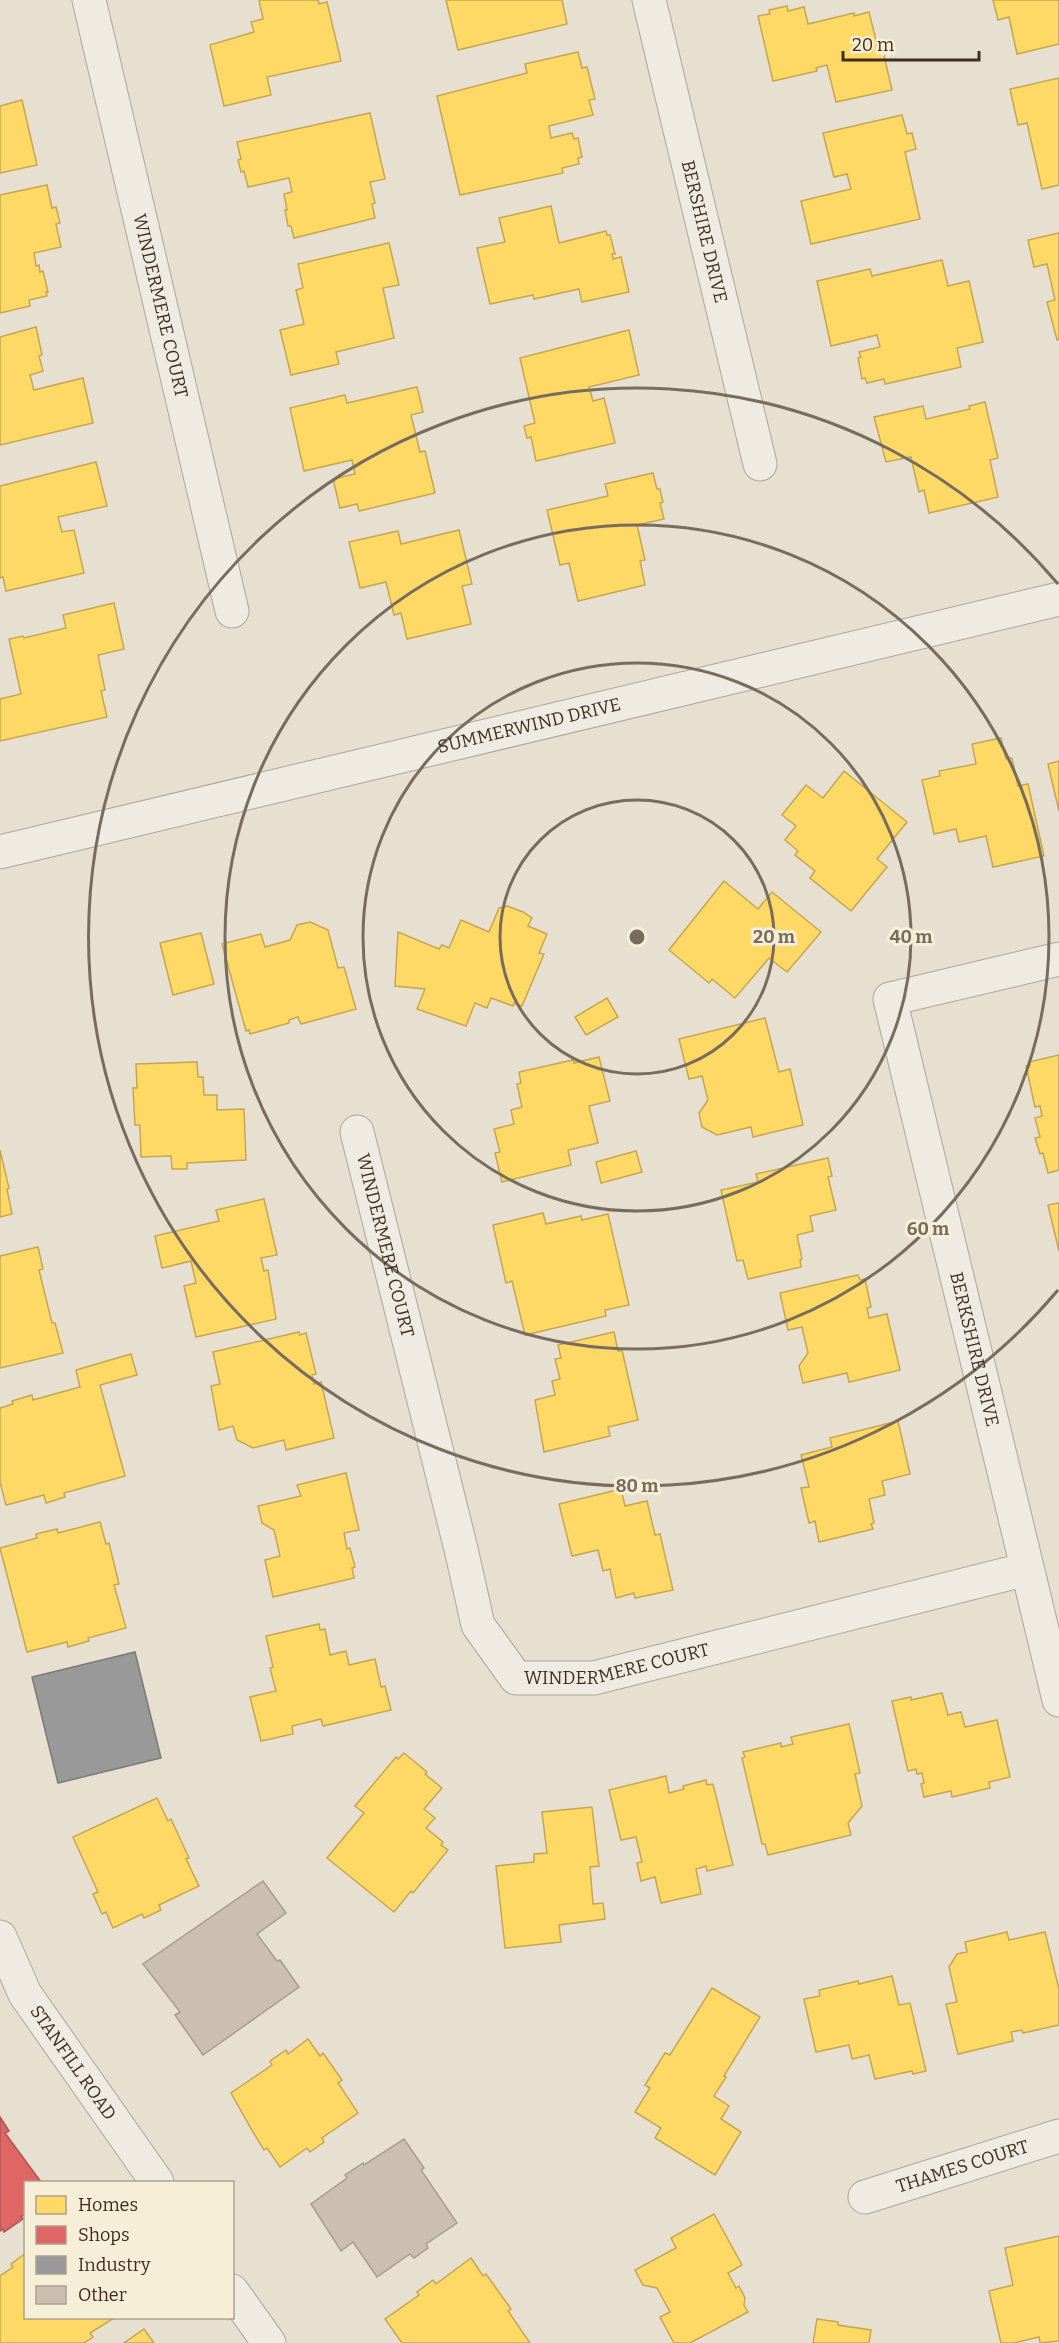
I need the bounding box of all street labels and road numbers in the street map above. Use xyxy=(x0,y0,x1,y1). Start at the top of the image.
street label: BERSHIRE DRIVE xyxy=(677,158,732,305)
street label: WINDERMERE COURT xyxy=(128,212,193,400)
street label: SUMMERWIND DRIVE xyxy=(435,693,623,758)
street label: WINDERMERE COURT xyxy=(352,1152,419,1340)
street label: BERKSHIRE DRIVE xyxy=(945,1270,1004,1429)
street label: WINDERMERE COURT xyxy=(524,1638,712,1689)
street label: STANFILL ROAD xyxy=(25,2001,121,2124)
street label: THAMES COURT xyxy=(893,2135,1032,2198)

